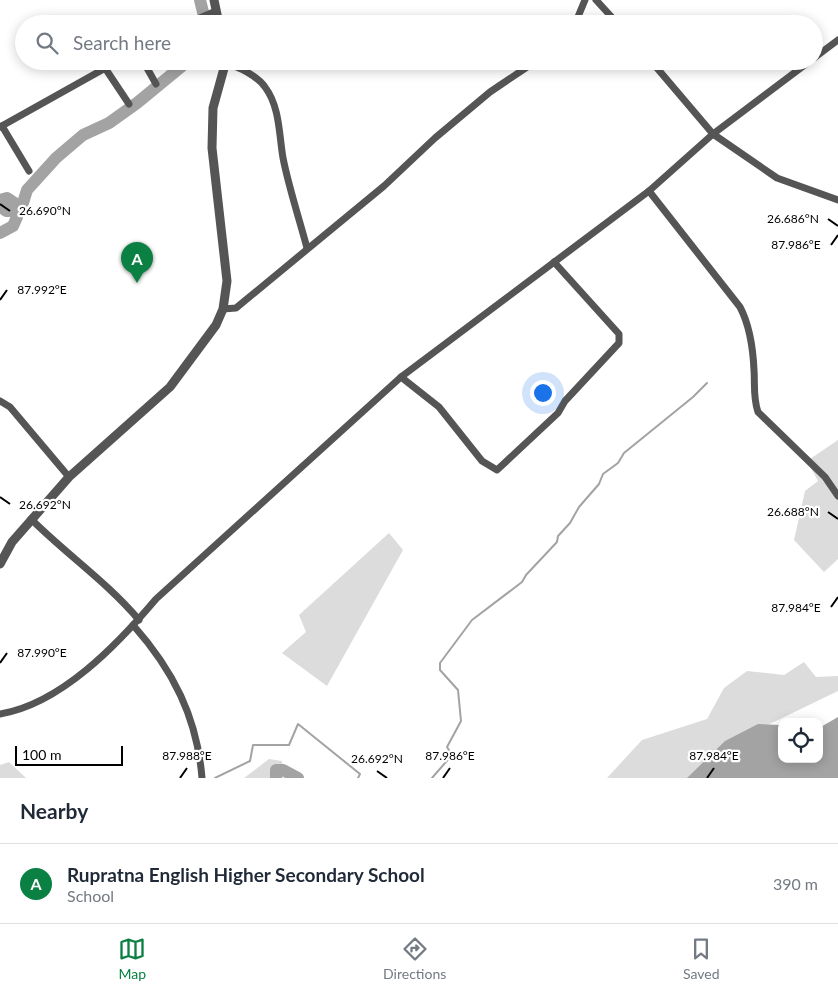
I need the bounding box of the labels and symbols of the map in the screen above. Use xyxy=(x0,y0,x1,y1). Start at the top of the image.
text: 26.690°N xyxy=(19,203,71,218)
text: 26.686°N xyxy=(767,211,819,226)
text: 87.986°E xyxy=(771,237,821,252)
pin: A xyxy=(121,242,153,283)
text: 87.992°E xyxy=(17,282,67,297)
your location xyxy=(530,380,556,406)
text: 26.692°N xyxy=(19,497,71,512)
text: 26.688°N xyxy=(767,504,819,519)
text: 87.984°E xyxy=(771,600,821,615)
text: 87.990°E xyxy=(17,645,67,660)
scale bar xyxy=(15,743,122,766)
text: 87.988°E xyxy=(162,748,212,763)
text: 87.986°E xyxy=(425,748,475,763)
text: 87.984°E xyxy=(689,748,739,763)
text: 26.692°N xyxy=(351,751,403,766)

